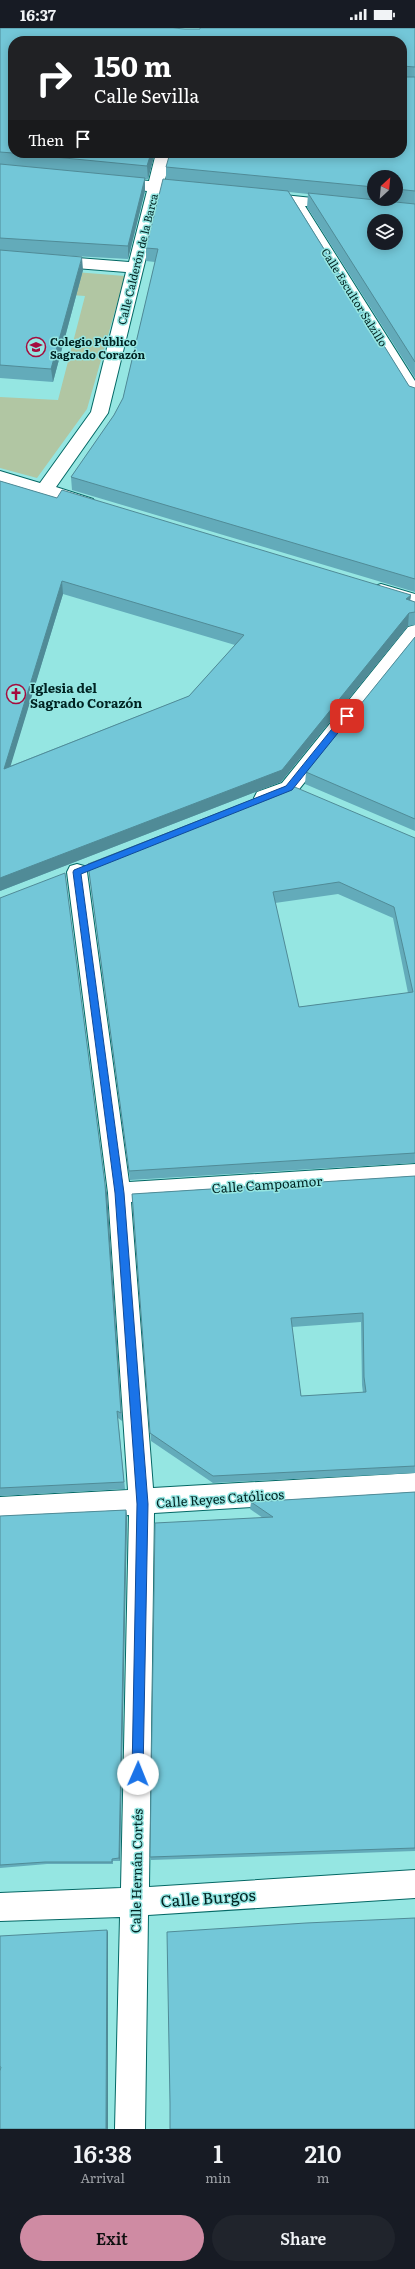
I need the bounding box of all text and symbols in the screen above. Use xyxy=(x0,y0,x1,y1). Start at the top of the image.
text: 16:37 xyxy=(20,3,56,26)
text: 150 m xyxy=(94,44,172,86)
icon: right xyxy=(28,52,80,104)
text: Calle Sevilla xyxy=(94,82,199,109)
text: Then xyxy=(28,128,64,151)
icon: arrive xyxy=(72,128,94,150)
north arrow xyxy=(367,170,403,206)
map controls xyxy=(367,170,403,250)
street label: Calle Calderón de la Barca xyxy=(113,192,161,326)
button: layers xyxy=(367,214,403,250)
street label: Calle Escultor Salzillo xyxy=(318,245,392,349)
place label: Colegio Público Sagrado Corazón xyxy=(50,333,145,362)
school or university icon: Colegio Público Sagrado Corazón xyxy=(25,336,47,358)
place label: Iglesia del Sagrado Corazón xyxy=(30,678,142,712)
church icon: Iglesia del Sagrado Corazón xyxy=(5,683,27,705)
pin xyxy=(330,699,364,733)
icon: arrive xyxy=(336,705,358,727)
street label: Calle Campoamor xyxy=(211,1171,324,1197)
street label: Calle Reyes Católicos xyxy=(155,1484,285,1512)
position arrow xyxy=(117,1753,159,1795)
street label: Calle Hernán Cortés xyxy=(125,1808,147,1933)
street label: Calle Burgos xyxy=(160,1882,256,1912)
text: 16:38 xyxy=(74,2135,132,2170)
text: 1 xyxy=(213,2135,223,2170)
text: 210 xyxy=(305,2135,341,2170)
text: Arrival xyxy=(80,2168,125,2187)
text: min xyxy=(205,2168,231,2187)
text: m xyxy=(317,2168,329,2187)
button: Exit xyxy=(20,2215,204,2261)
button: Share xyxy=(212,2215,395,2261)

